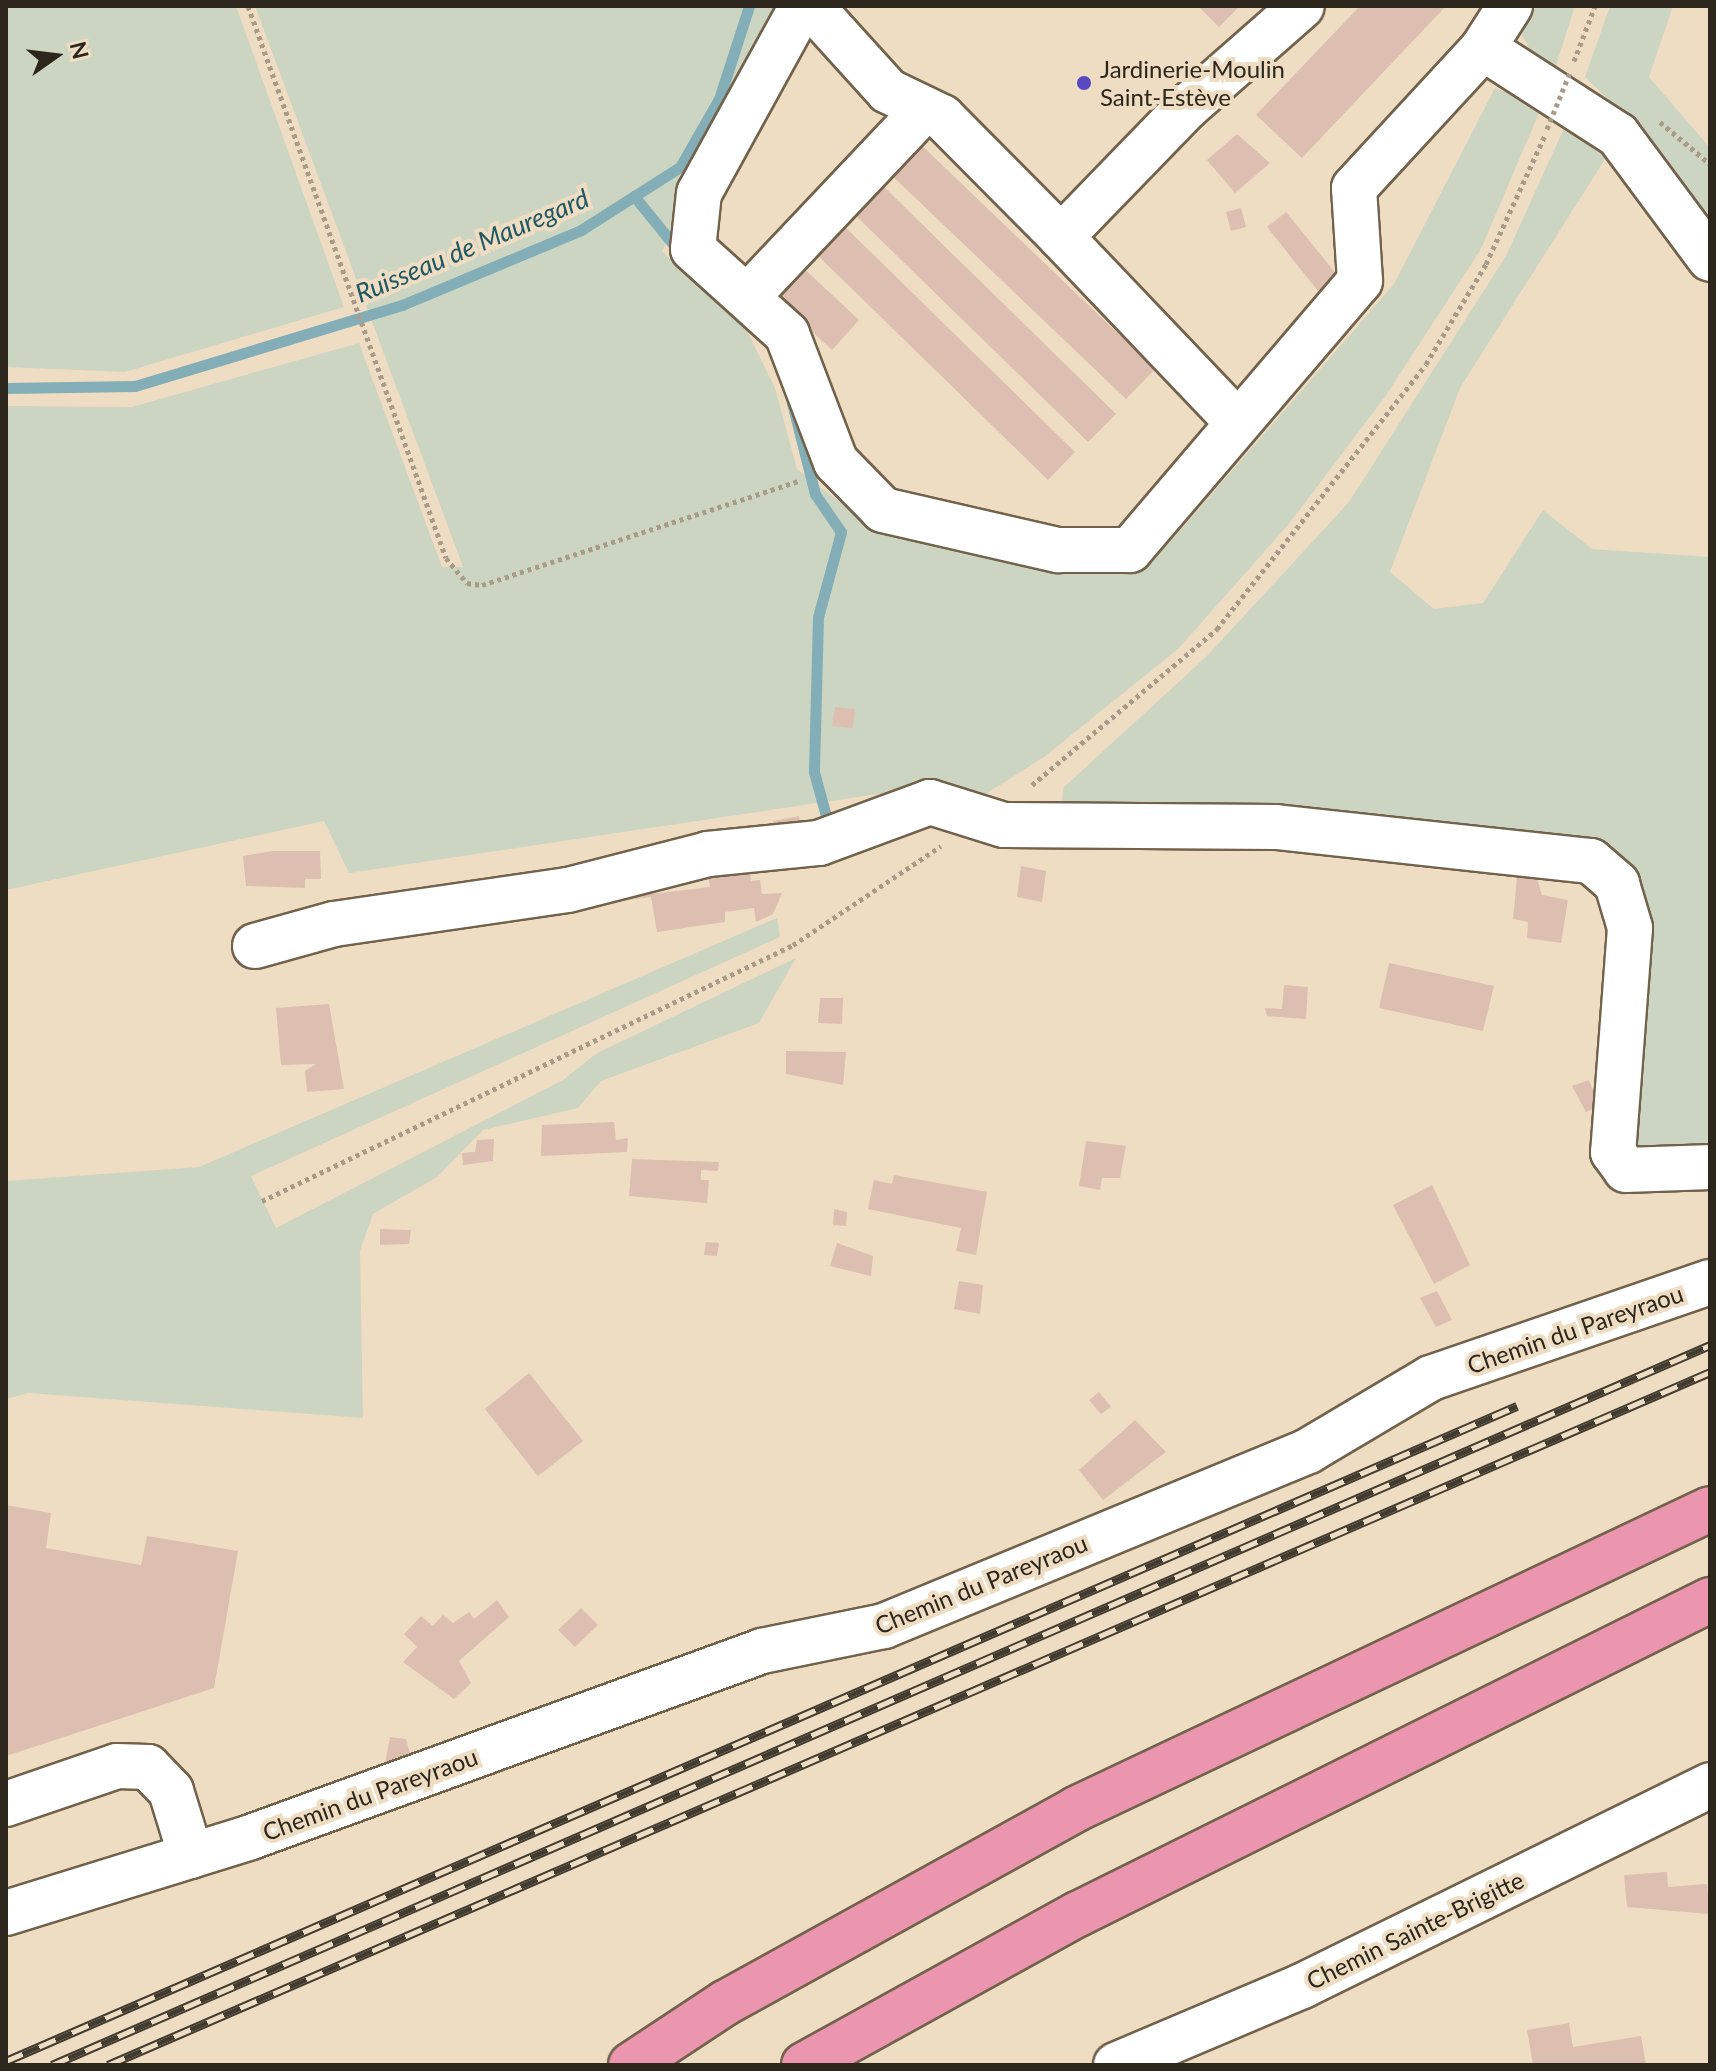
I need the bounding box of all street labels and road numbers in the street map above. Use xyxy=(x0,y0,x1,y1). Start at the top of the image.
street label: Chemin du Pareyraou xyxy=(1463,1279,1687,1379)
street label: Chemin du Pareyraou xyxy=(871,1528,1091,1640)
street label: Chemin du Pareyraou xyxy=(259,1742,481,1846)
street label: Chemin Sainte-Brigitte xyxy=(1302,1865,1528,1995)

